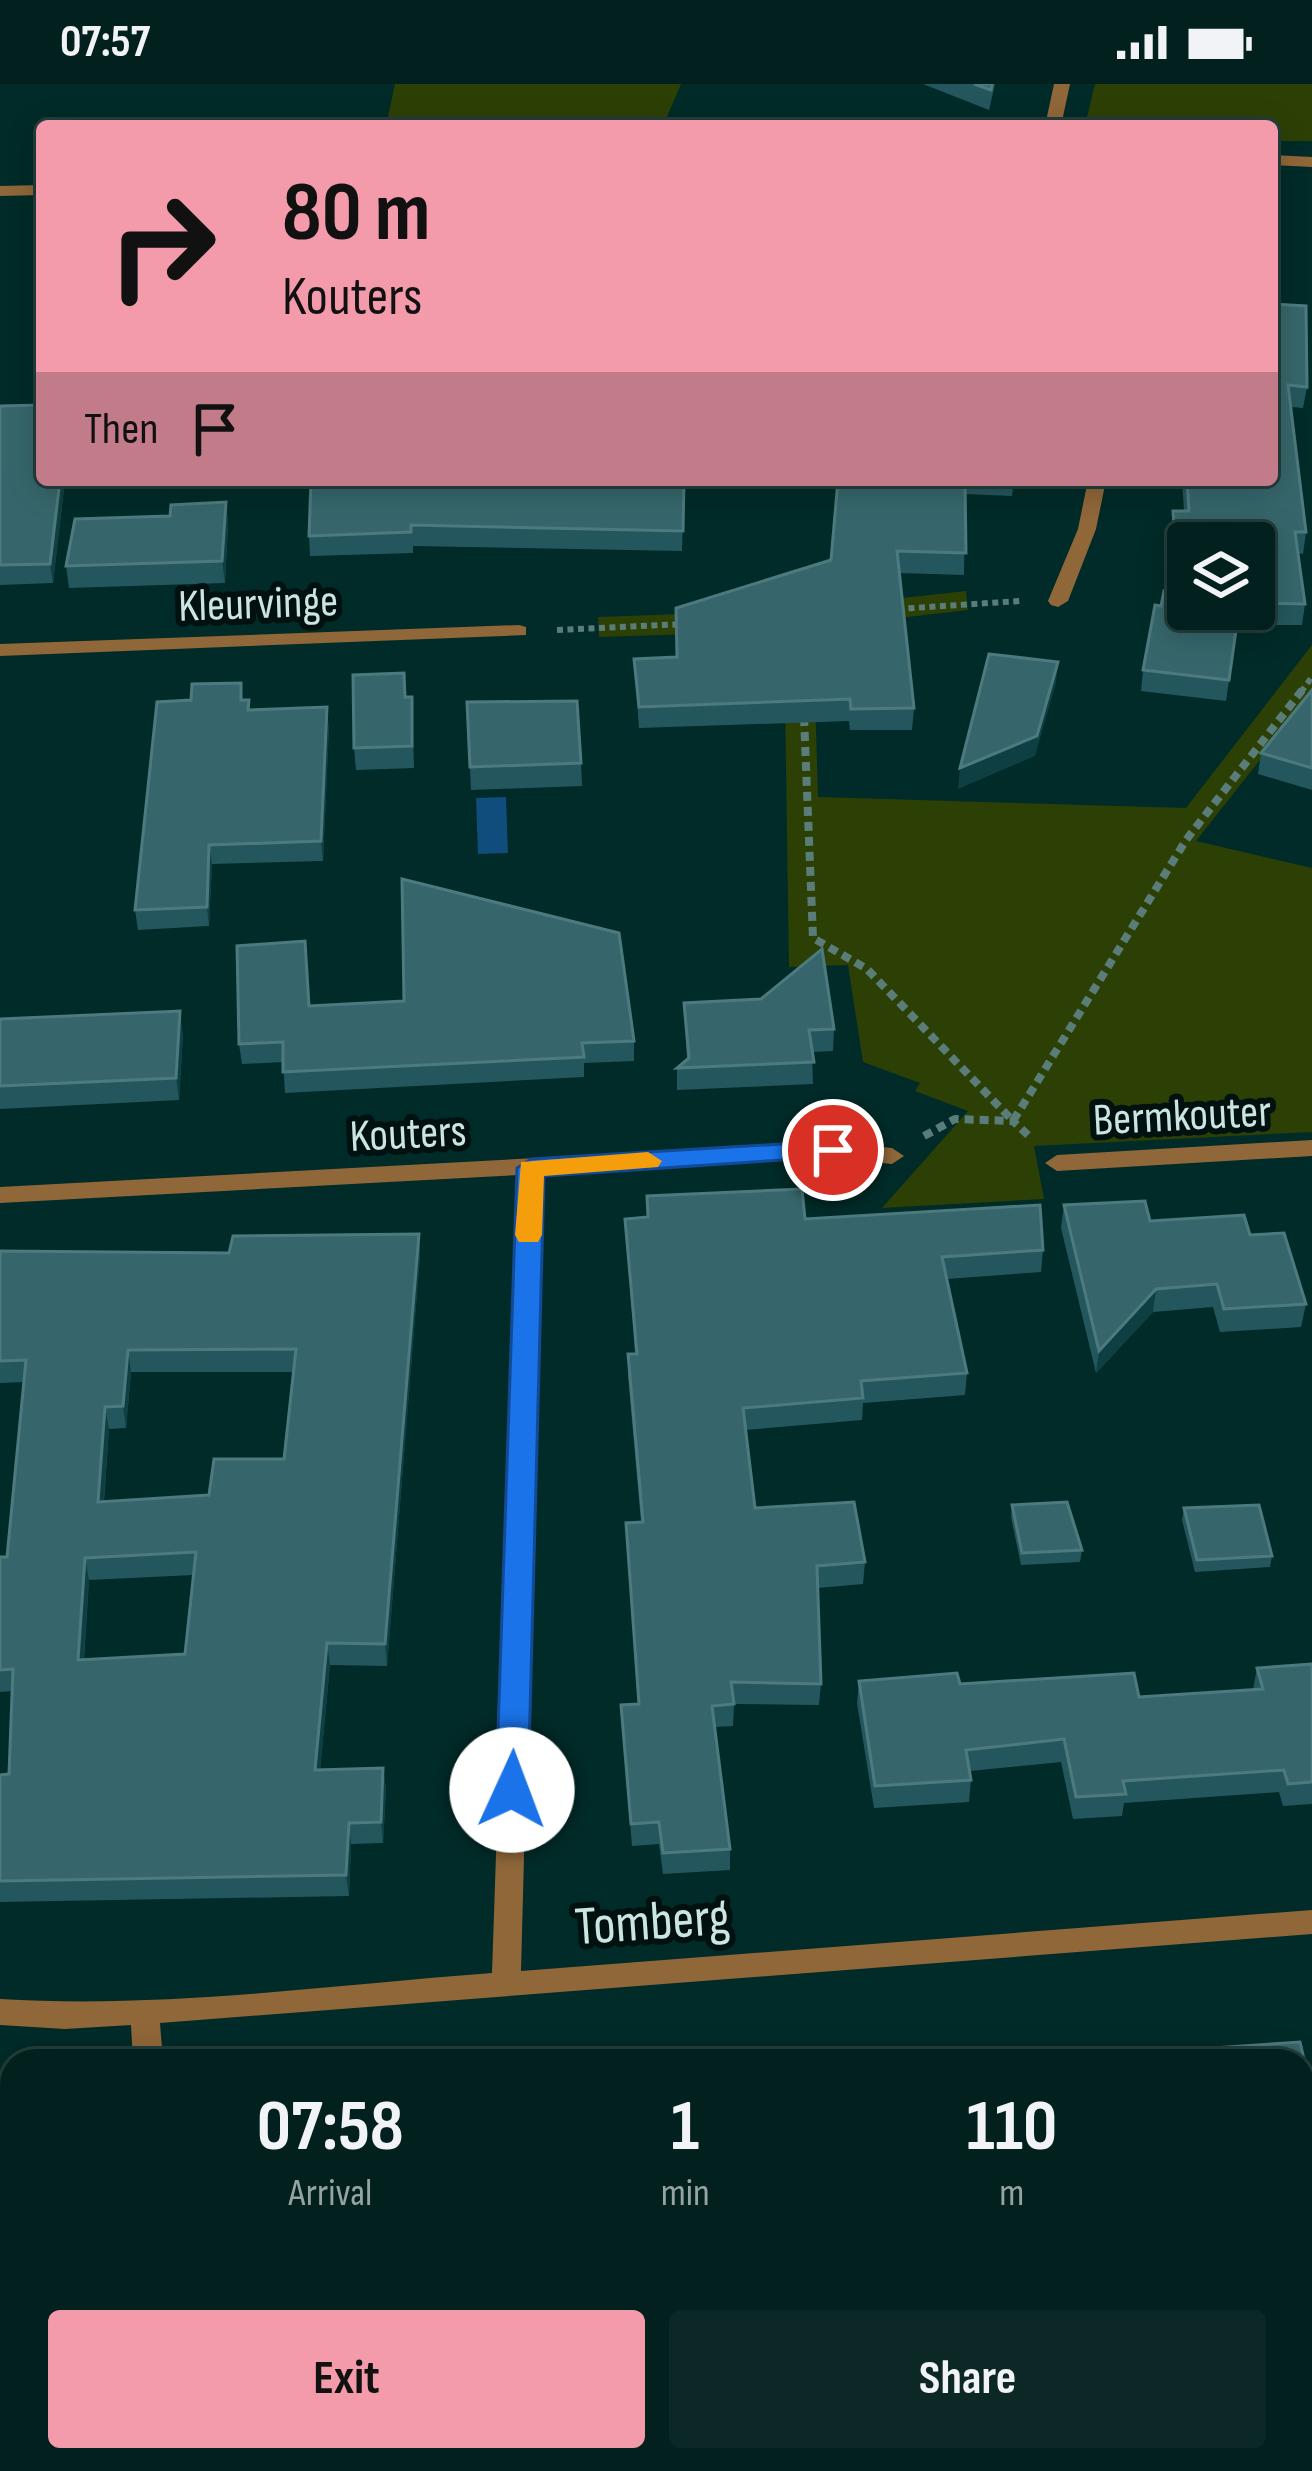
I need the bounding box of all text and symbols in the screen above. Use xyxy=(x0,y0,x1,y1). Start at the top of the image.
text: 07:57 xyxy=(60,15,150,70)
text: 80 m xyxy=(282,163,430,264)
icon: right xyxy=(84,168,240,324)
text: Kouters xyxy=(282,265,422,330)
icon: arrive xyxy=(182,396,248,462)
text: Then xyxy=(84,402,158,457)
map controls xyxy=(1167,522,1275,630)
button: layers xyxy=(1167,522,1275,630)
street label: Kleurvinge xyxy=(177,574,339,635)
street label: Bermkouter xyxy=(1092,1084,1273,1149)
pin xyxy=(782,1099,884,1201)
street label: Kouters xyxy=(348,1104,468,1165)
icon: arrive xyxy=(800,1117,866,1183)
position arrow xyxy=(449,1727,575,1853)
street label: Tomberg xyxy=(573,1885,732,1960)
text: 07:58 xyxy=(257,2084,404,2171)
text: 1 xyxy=(671,2084,699,2171)
text: 110 xyxy=(966,2084,1057,2171)
text: Arrival xyxy=(288,2170,372,2217)
text: min xyxy=(661,2170,710,2217)
text: m xyxy=(999,2170,1024,2217)
button: Exit xyxy=(48,2310,645,2448)
button: Share xyxy=(669,2310,1266,2448)

